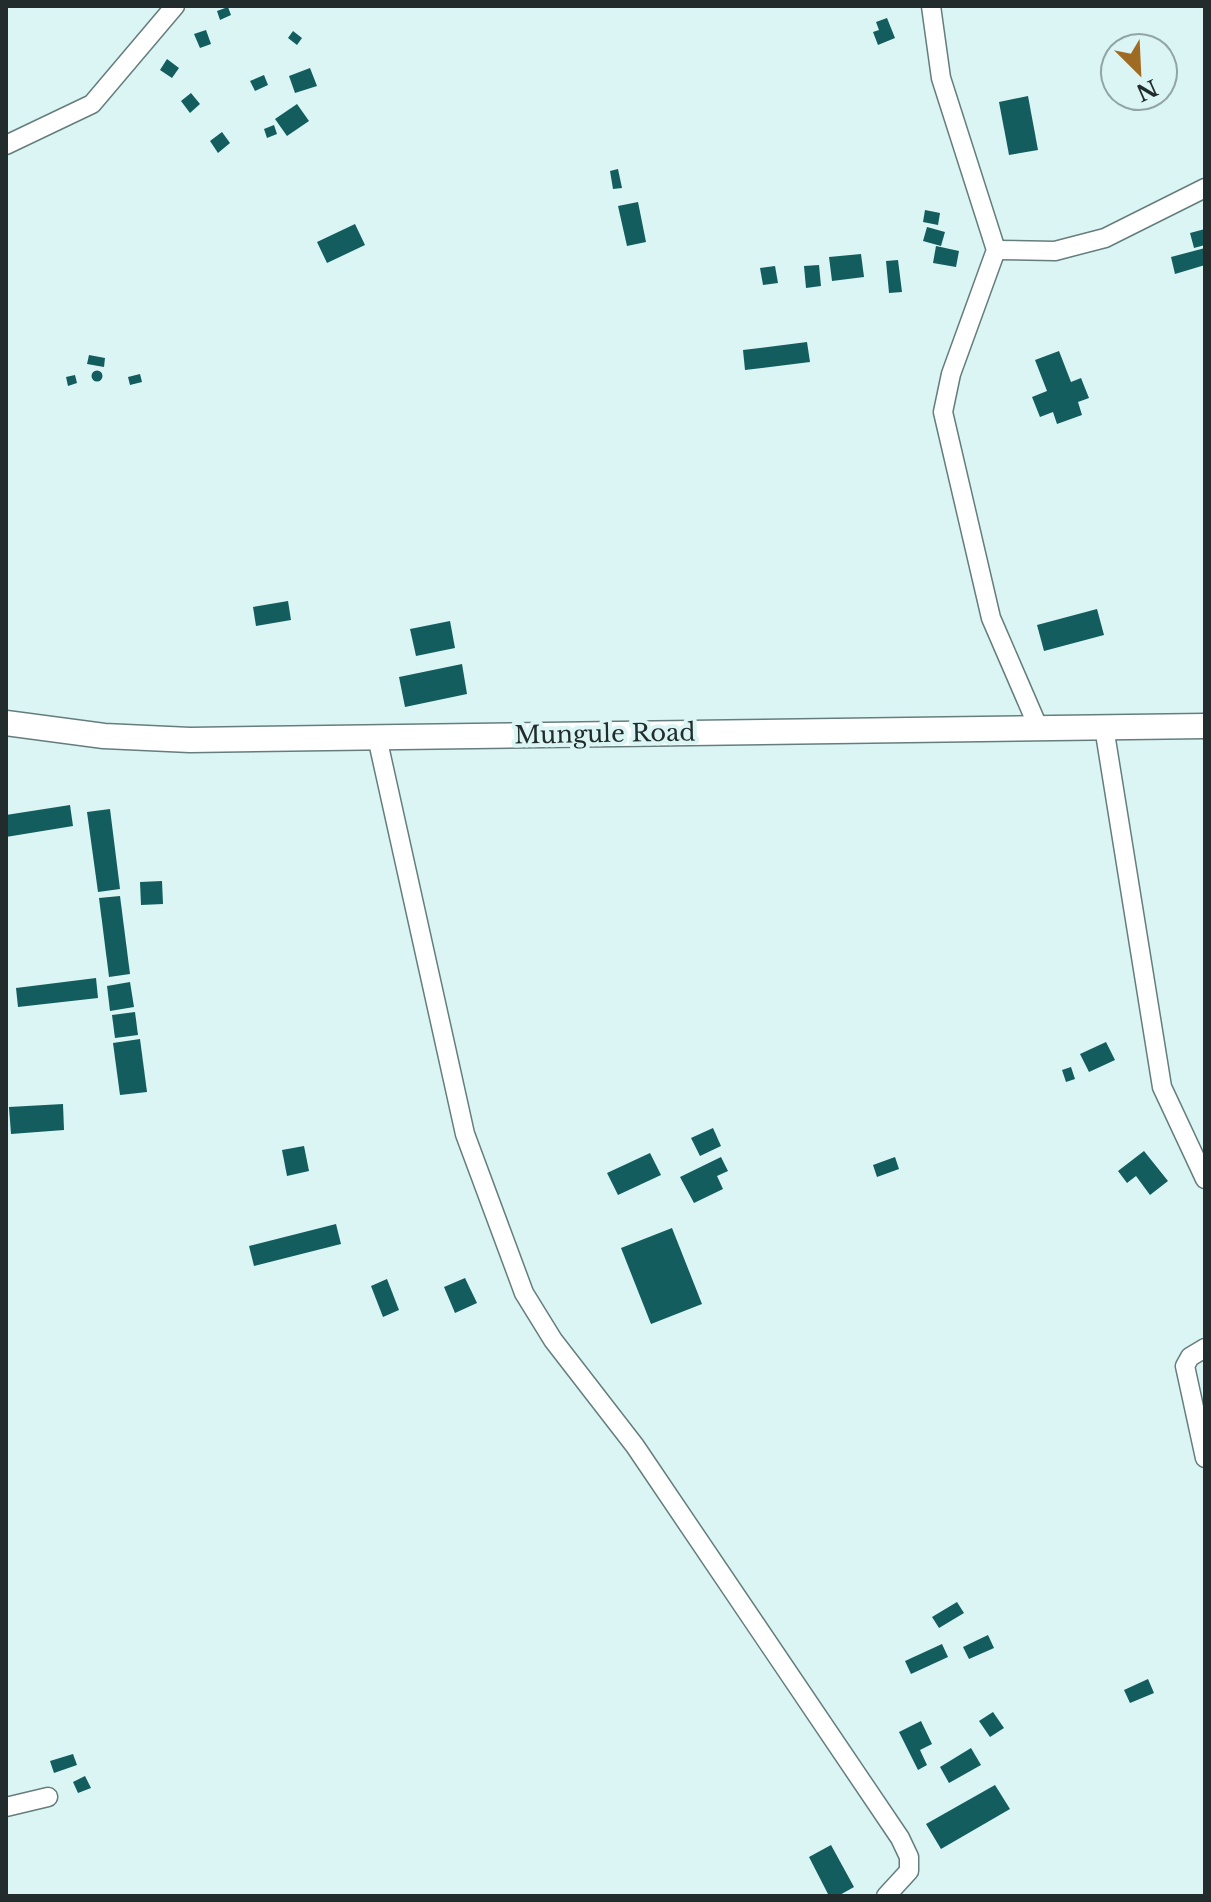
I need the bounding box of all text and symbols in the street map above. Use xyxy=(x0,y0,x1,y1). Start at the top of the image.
north arrow xyxy=(1099,32,1179,112)
text: N xyxy=(1132,73,1162,106)
street label: Mungule Road xyxy=(514,717,696,750)

